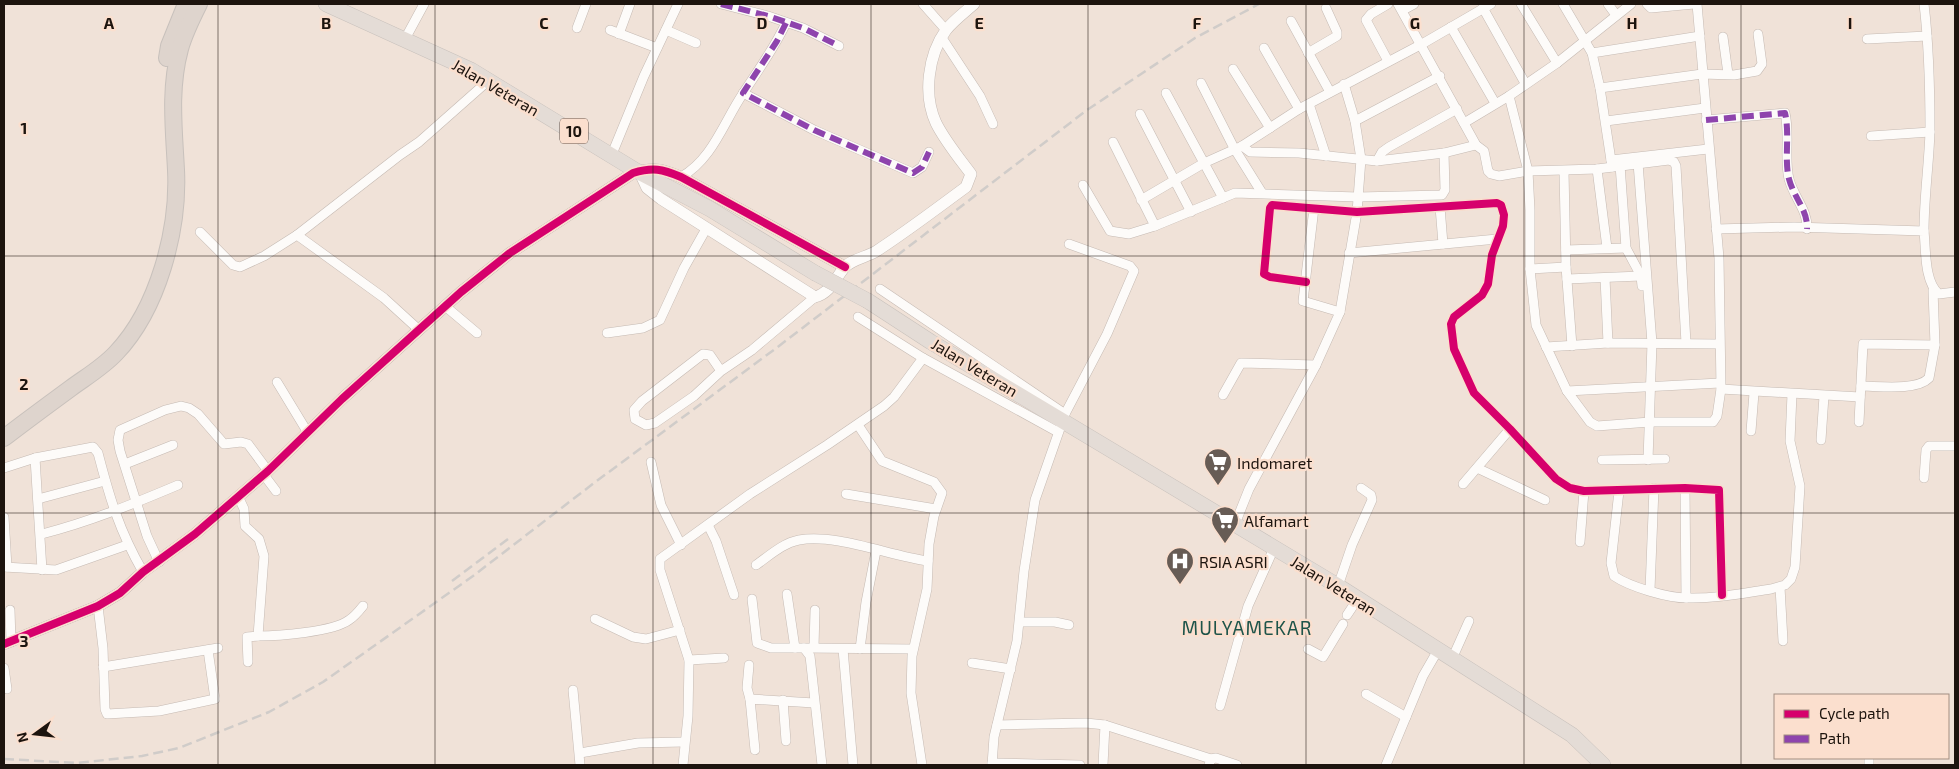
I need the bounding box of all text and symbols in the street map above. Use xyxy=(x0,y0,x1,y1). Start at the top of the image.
text: A xyxy=(104,13,115,32)
text: B xyxy=(321,13,331,32)
text: C xyxy=(539,13,549,32)
text: D xyxy=(757,13,768,32)
text: E xyxy=(974,13,984,32)
text: F xyxy=(1193,13,1202,32)
text: G xyxy=(1410,13,1420,32)
text: H xyxy=(1626,13,1638,32)
text: I xyxy=(1848,13,1852,32)
street label: Jalan Veteran xyxy=(449,54,543,120)
text: 1 xyxy=(21,118,27,137)
road number: 10 xyxy=(560,118,588,144)
street label: Jalan Veteran xyxy=(928,334,1022,400)
text: 2 xyxy=(19,374,29,393)
supermarket icon: Indomaret xyxy=(1203,447,1233,486)
place label: Indomaret xyxy=(1237,453,1312,472)
supermarket icon: Alfamart xyxy=(1210,505,1240,544)
place label: Alfamart xyxy=(1244,511,1309,530)
hospital icon: RSIA ASRI xyxy=(1165,546,1195,585)
street label: Jalan Veteran xyxy=(1288,551,1380,619)
place label: RSIA ASRI xyxy=(1199,552,1268,571)
district label: MULYAMEKAR xyxy=(1181,616,1313,639)
text: 3 xyxy=(19,631,29,650)
legend xyxy=(1774,694,1949,759)
text: Cycle path xyxy=(1819,704,1890,722)
north arrow xyxy=(10,709,60,759)
text: Path xyxy=(1819,729,1850,747)
text: N xyxy=(12,730,31,745)

